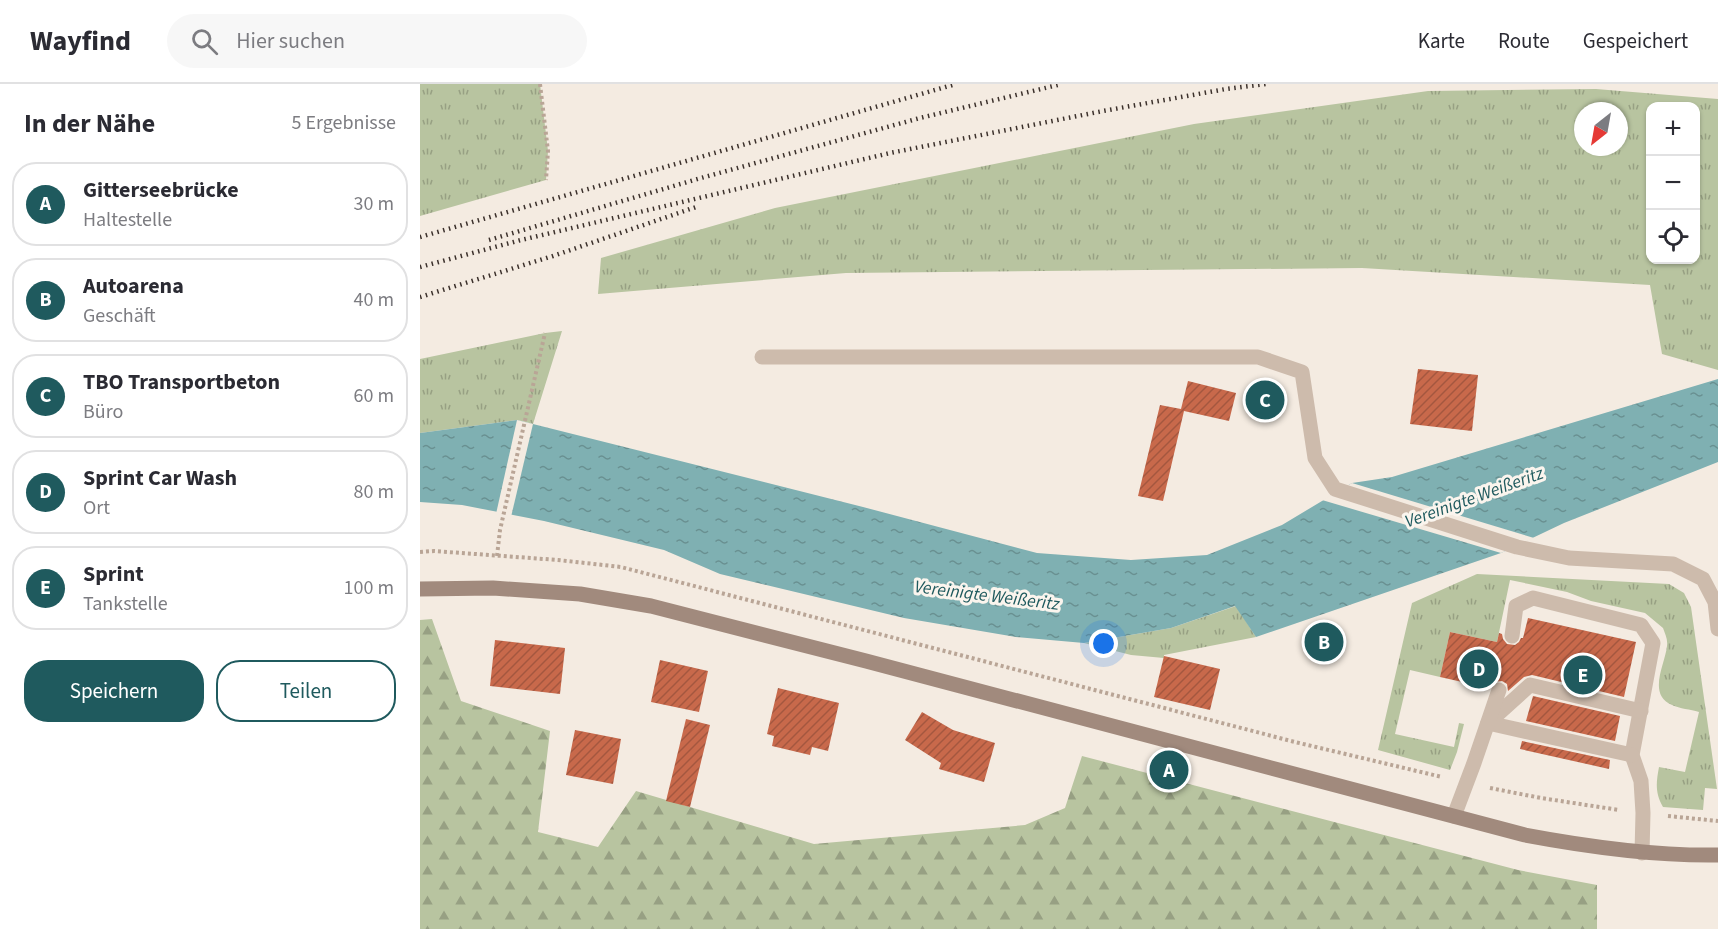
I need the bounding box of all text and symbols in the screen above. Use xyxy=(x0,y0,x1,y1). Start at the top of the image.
search box xyxy=(167,14,587,68)
text: Wayfind xyxy=(30,21,131,61)
icon: search xyxy=(188,25,221,58)
text: Hier suchen xyxy=(236,25,345,57)
text: Karte xyxy=(1418,26,1465,56)
text: Route xyxy=(1498,26,1550,56)
text: Gespeichert xyxy=(1583,26,1688,56)
north arrow xyxy=(1574,102,1628,156)
map controls xyxy=(1646,102,1700,264)
button: + xyxy=(1646,102,1700,156)
text: In der Nähe xyxy=(24,105,155,142)
text: 5 Ergebnisse xyxy=(291,109,396,137)
button: − xyxy=(1646,156,1700,210)
text: Gitterseebrücke xyxy=(83,174,239,206)
text: A xyxy=(40,190,51,218)
text: 30 m xyxy=(354,190,394,218)
text: Haltestelle xyxy=(83,206,172,234)
button: locate xyxy=(1646,210,1700,264)
text: Autoarena xyxy=(83,270,184,302)
text: B xyxy=(39,286,52,314)
text: 40 m xyxy=(354,286,394,314)
text: Geschäft xyxy=(83,302,156,330)
text: TBO Transportbeton xyxy=(83,366,280,398)
pin: C xyxy=(1246,378,1284,422)
text: C xyxy=(40,382,51,410)
text: 60 m xyxy=(354,382,394,410)
text: Büro xyxy=(83,398,123,426)
water label: Vereinigte Weißeritz xyxy=(1401,461,1547,534)
text: Sprint Car Wash xyxy=(83,462,237,494)
text: D xyxy=(39,478,52,506)
text: 80 m xyxy=(354,478,394,506)
text: Ort xyxy=(83,494,110,522)
text: Sprint xyxy=(83,558,144,590)
text: E xyxy=(40,574,51,602)
text: 100 m xyxy=(344,574,394,602)
water label: Vereinigte Weißeritz xyxy=(913,574,1061,617)
text: Tankstelle xyxy=(83,590,168,618)
pin: B xyxy=(1304,620,1344,664)
your location xyxy=(1089,629,1118,658)
pin: D xyxy=(1460,646,1498,692)
pin: E xyxy=(1564,652,1602,698)
button: Speichern xyxy=(24,660,204,722)
button: Teilen xyxy=(216,660,396,722)
pin: A xyxy=(1150,748,1188,792)

